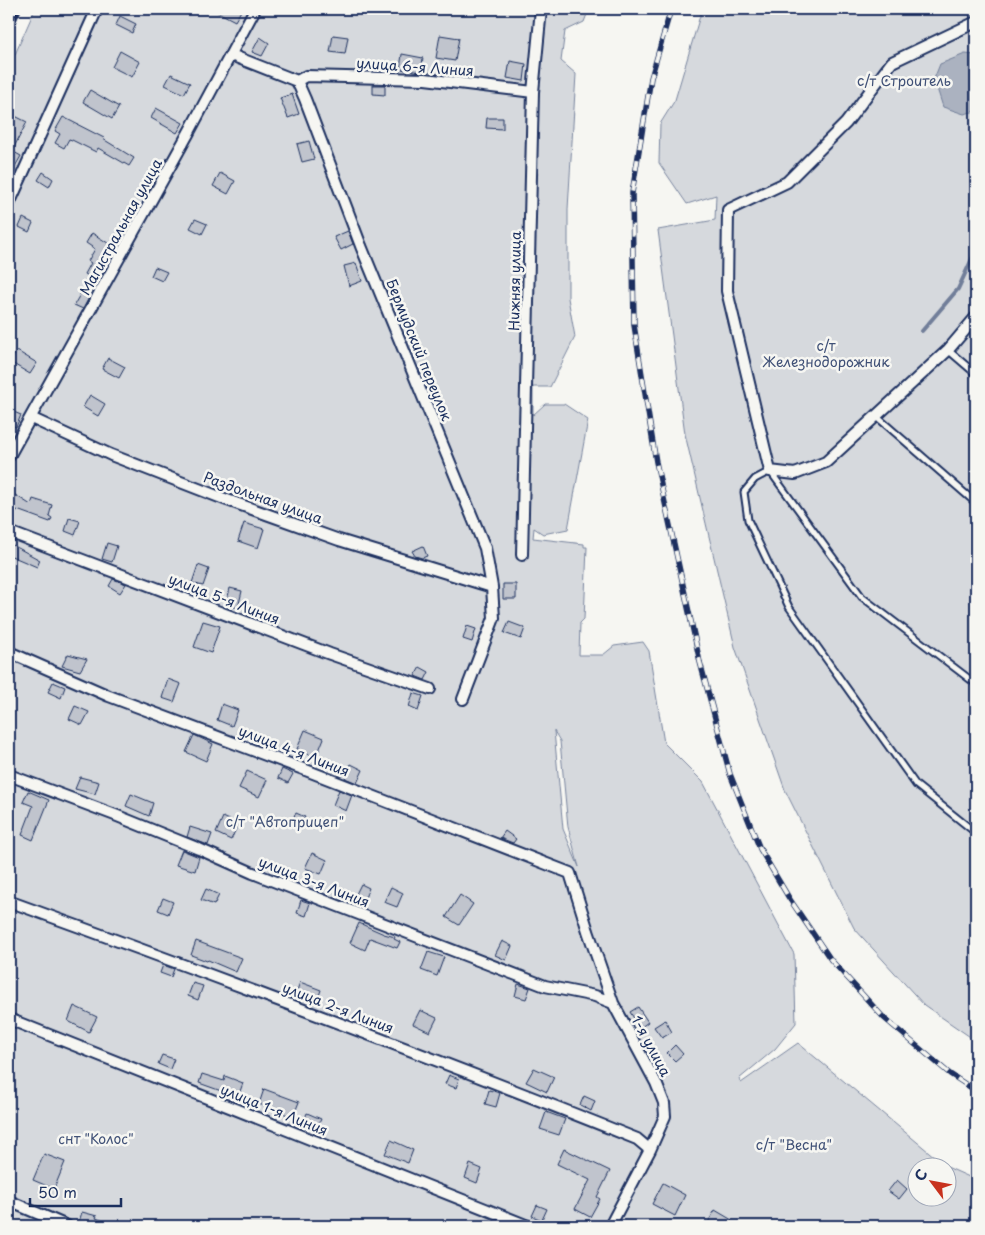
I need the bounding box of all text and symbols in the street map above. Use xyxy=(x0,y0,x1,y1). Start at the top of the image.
street label: улица 6-я Линия xyxy=(356,52,474,81)
park label: с/т Строитель xyxy=(857,70,951,91)
street label: Магистральная улица xyxy=(74,154,167,299)
street label: Нижняя улица xyxy=(503,231,526,331)
street label: Бермудский переулок xyxy=(381,276,458,424)
park label: с/т Железнодорожник xyxy=(762,335,890,372)
street label: Раздольная улица xyxy=(201,466,326,529)
street label: улица 5-я Линия xyxy=(166,568,283,629)
street label: улица 4-я Линия xyxy=(236,720,353,781)
park label: с/т "Автоприцеп" xyxy=(226,811,344,832)
street label: улица 3-я Линия xyxy=(256,851,373,912)
street label: улица 2-я Линия xyxy=(279,977,397,1038)
street label: 1-я улица xyxy=(627,1011,676,1080)
street label: улица 1-я Линия xyxy=(217,1078,331,1141)
park label: снт "Колос" xyxy=(58,1128,134,1149)
park label: с/т "Весна" xyxy=(756,1134,832,1155)
north arrow xyxy=(908,1158,958,1208)
text: С xyxy=(909,1165,932,1185)
scale bar xyxy=(30,1175,121,1207)
text: 50 m xyxy=(38,1180,77,1203)

